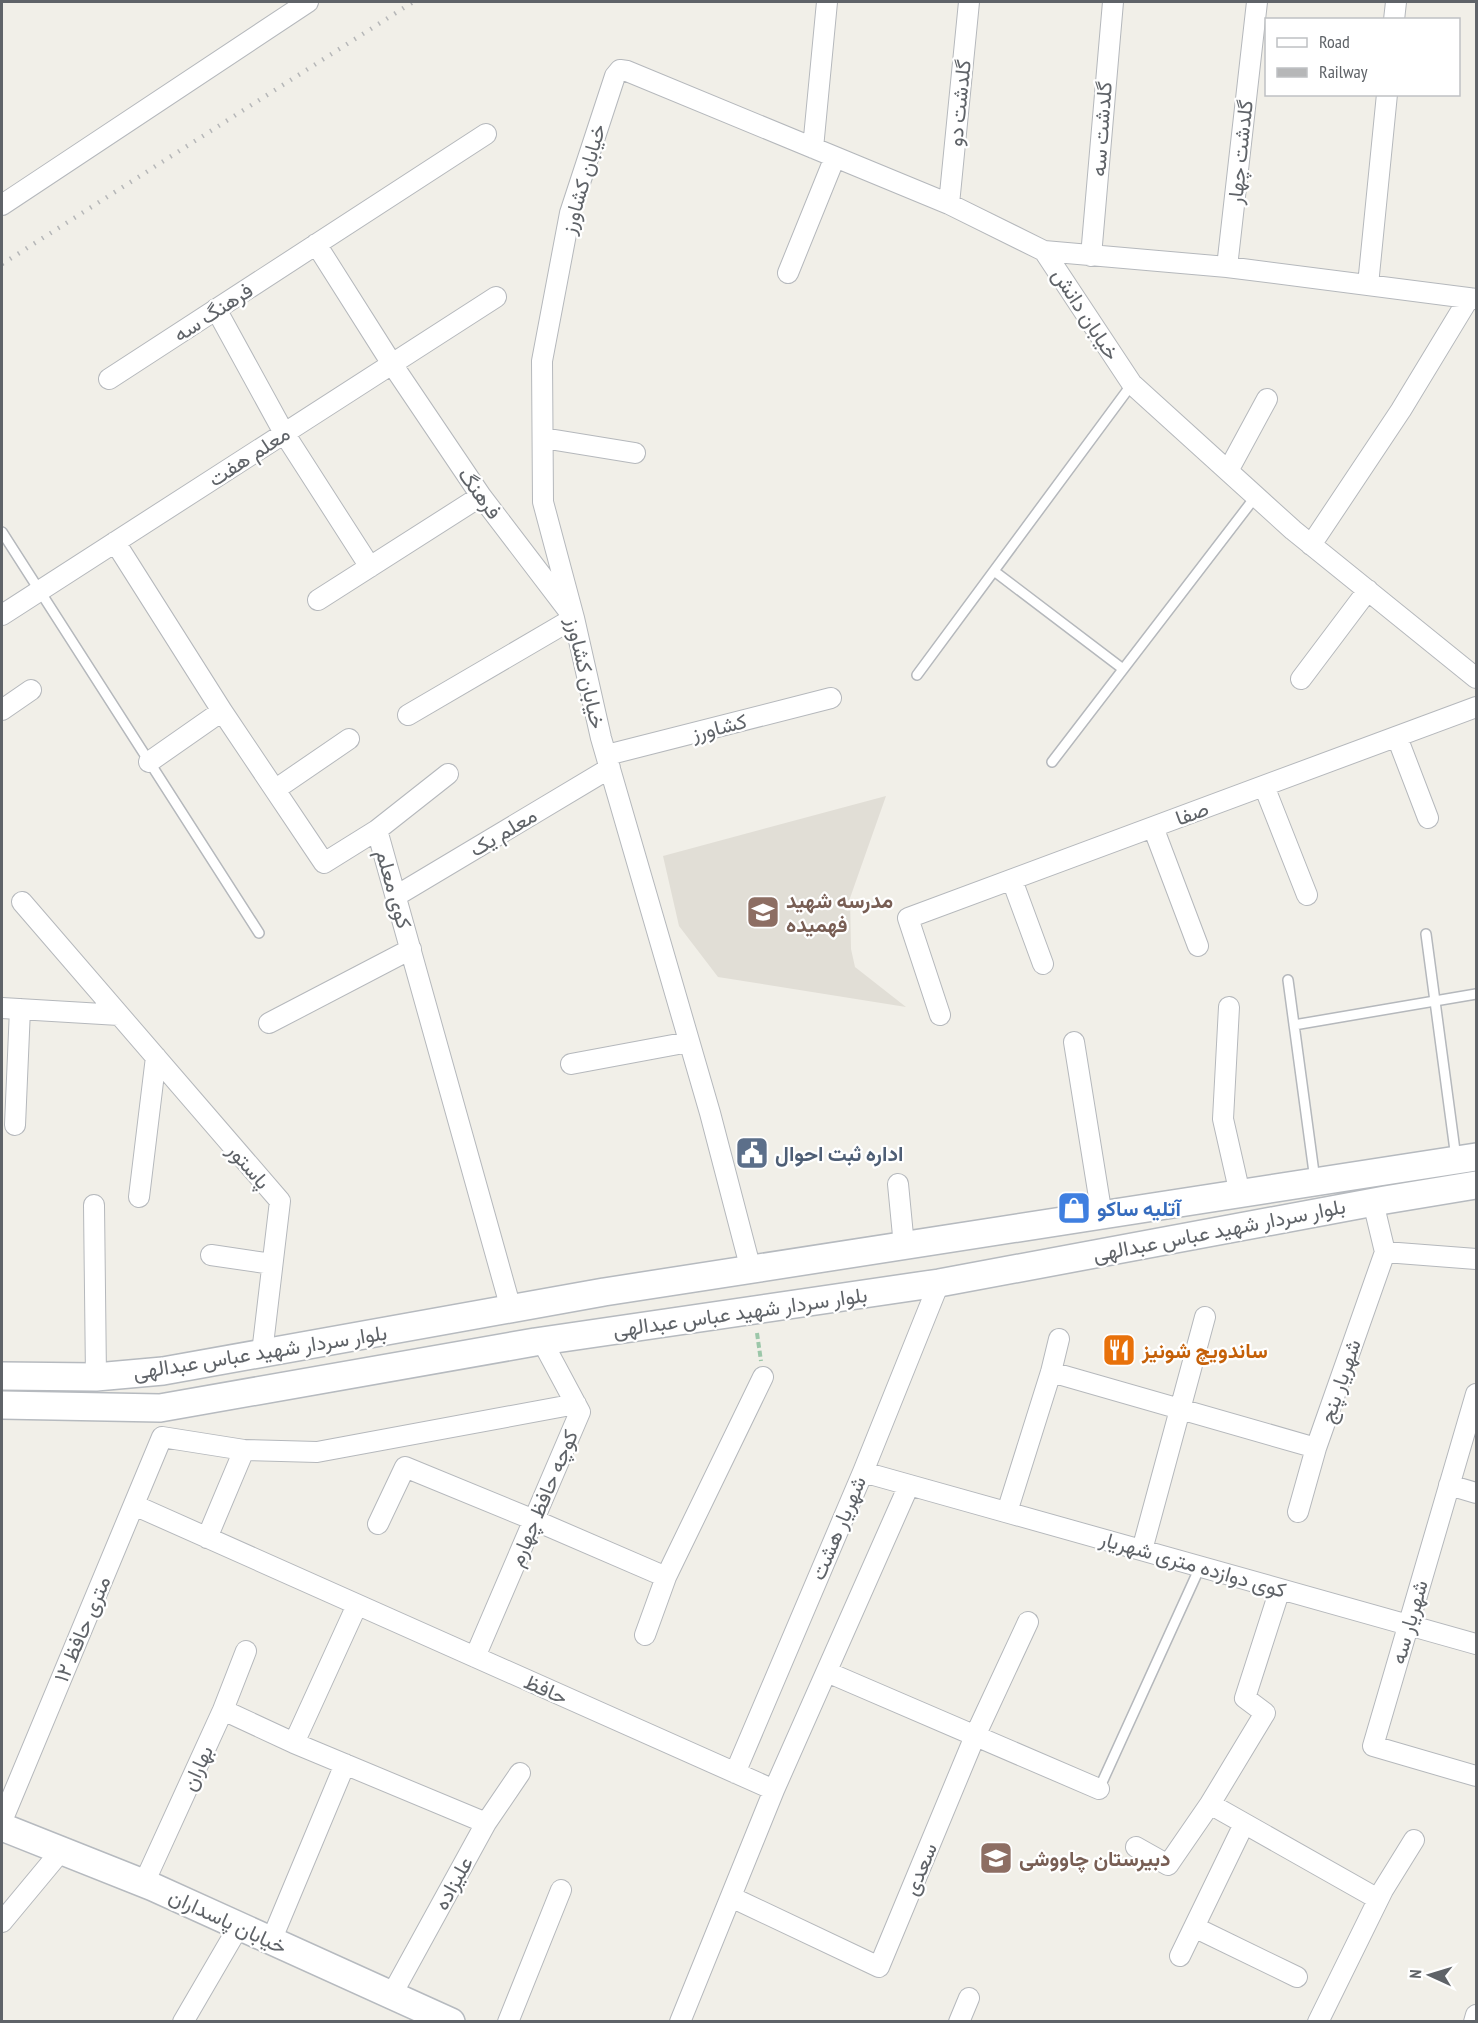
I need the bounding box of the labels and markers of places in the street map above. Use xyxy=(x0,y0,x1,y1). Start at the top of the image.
place label: مدرسه شهید فهمیده xyxy=(786,887,893,938)
school or university icon: مدرسه شهید فهمیده xyxy=(745,894,781,930)
public building icon: اداره ثبت احوال xyxy=(734,1135,770,1171)
place label: اداره ثبت احوال xyxy=(775,1140,903,1167)
shop icon: آتلیه ساکو xyxy=(1056,1190,1092,1226)
place label: آتلیه ساکو xyxy=(1097,1195,1182,1222)
restaurant icon: ساندویچ شونیز xyxy=(1101,1332,1137,1368)
place label: ساندویچ شونیز xyxy=(1141,1337,1268,1365)
school or university icon: دبیرستان چاووشی xyxy=(978,1840,1014,1876)
place label: دبیرستان چاووشی xyxy=(1019,1845,1171,1873)

